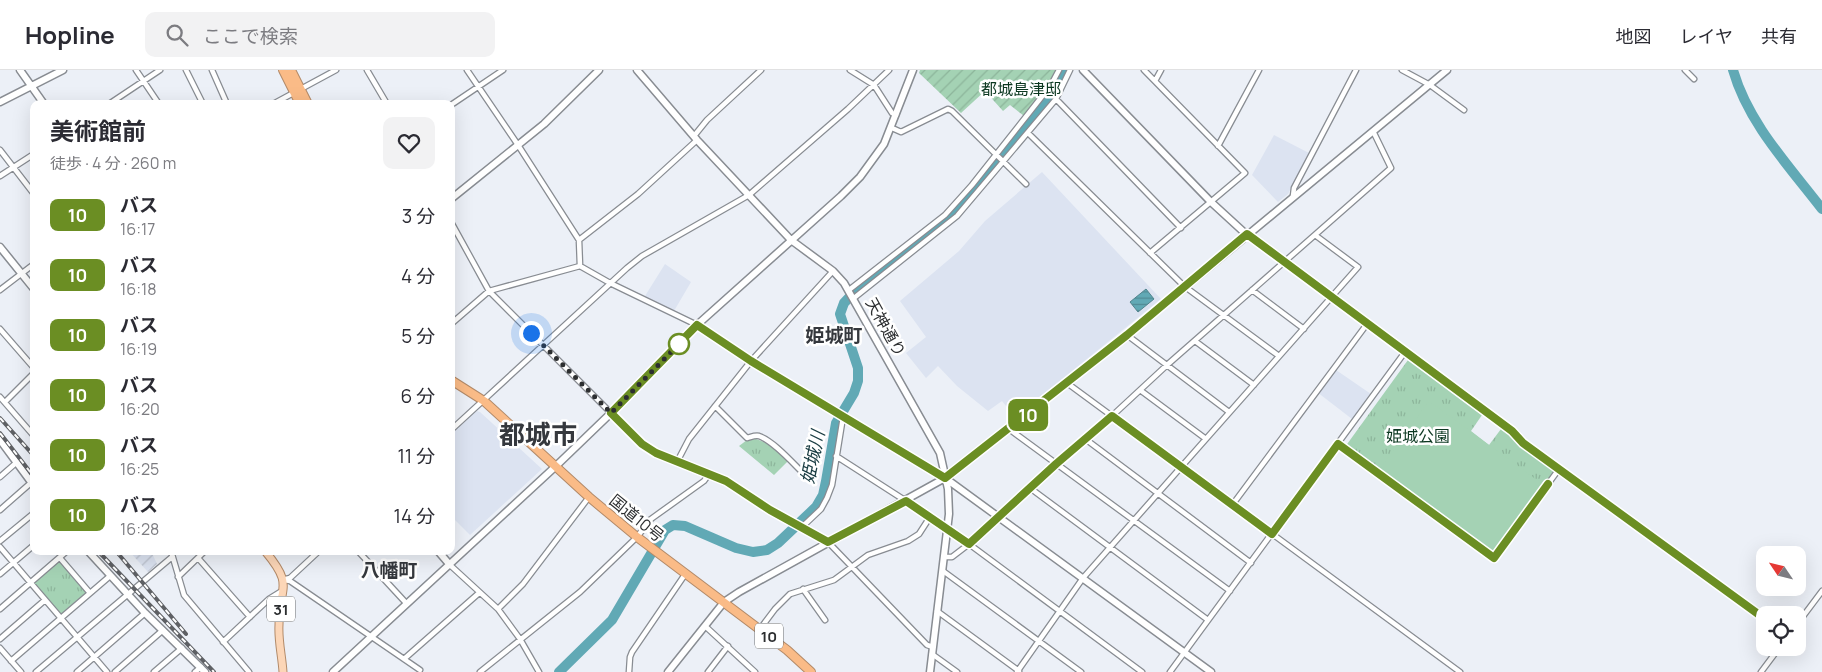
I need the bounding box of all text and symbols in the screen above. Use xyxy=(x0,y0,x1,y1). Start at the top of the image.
search box xyxy=(145,12,495,57)
text: Hopline xyxy=(25,18,115,51)
icon: search xyxy=(163,21,191,49)
text: ここで検索 xyxy=(203,23,298,49)
text: 地図 xyxy=(1616,24,1652,48)
text: レイヤ xyxy=(1680,24,1733,48)
text: 共有 xyxy=(1761,24,1797,48)
park label: 都城島津邸 xyxy=(981,78,1061,100)
text: 美術館前 xyxy=(50,114,146,147)
button: heart xyxy=(383,117,435,169)
text: 徒歩 · 4 分 · 260 m xyxy=(50,152,176,174)
text: バス xyxy=(120,192,158,218)
text: 10 xyxy=(68,203,87,227)
text: 3 分 xyxy=(402,203,435,229)
text: 16:17 xyxy=(120,218,155,240)
text: バス xyxy=(120,252,158,278)
text: 10 xyxy=(68,263,87,287)
text: 4 分 xyxy=(401,263,435,289)
text: 16:18 xyxy=(120,278,156,300)
street label: 天神通り xyxy=(861,294,911,360)
text: バス xyxy=(120,312,158,338)
your location xyxy=(519,321,544,346)
district label: 姫城町 xyxy=(805,322,863,348)
text: 10 xyxy=(68,323,87,347)
text: 5 分 xyxy=(401,323,435,349)
unlabelled marker xyxy=(668,333,690,355)
text: 16:19 xyxy=(120,338,157,360)
text: バス xyxy=(120,372,158,398)
text: 10 xyxy=(68,383,87,407)
text: 6 分 xyxy=(400,383,435,409)
text: 16:20 xyxy=(120,398,160,420)
line badge: 10 xyxy=(1006,399,1050,431)
text: 10 xyxy=(1018,403,1038,427)
district label: 都城市 xyxy=(499,416,577,452)
park label: 姫城公園 xyxy=(1386,425,1450,447)
water label: 姫城川 xyxy=(795,426,830,486)
text: バス xyxy=(120,432,158,458)
text: 10 xyxy=(68,443,87,467)
text: 11 分 xyxy=(397,443,435,469)
text: 16:25 xyxy=(120,458,159,480)
street label: 国道10号 xyxy=(605,489,669,547)
text: バス xyxy=(120,492,158,518)
text: 10 xyxy=(68,503,87,527)
text: 14 分 xyxy=(394,503,435,529)
text: 16:28 xyxy=(120,518,159,540)
north arrow xyxy=(1756,546,1806,596)
map controls xyxy=(1756,546,1806,656)
district label: 八幡町 xyxy=(360,557,418,583)
road number: 31 xyxy=(267,596,295,622)
button: locate xyxy=(1756,606,1806,656)
road number: 10 xyxy=(755,624,783,648)

